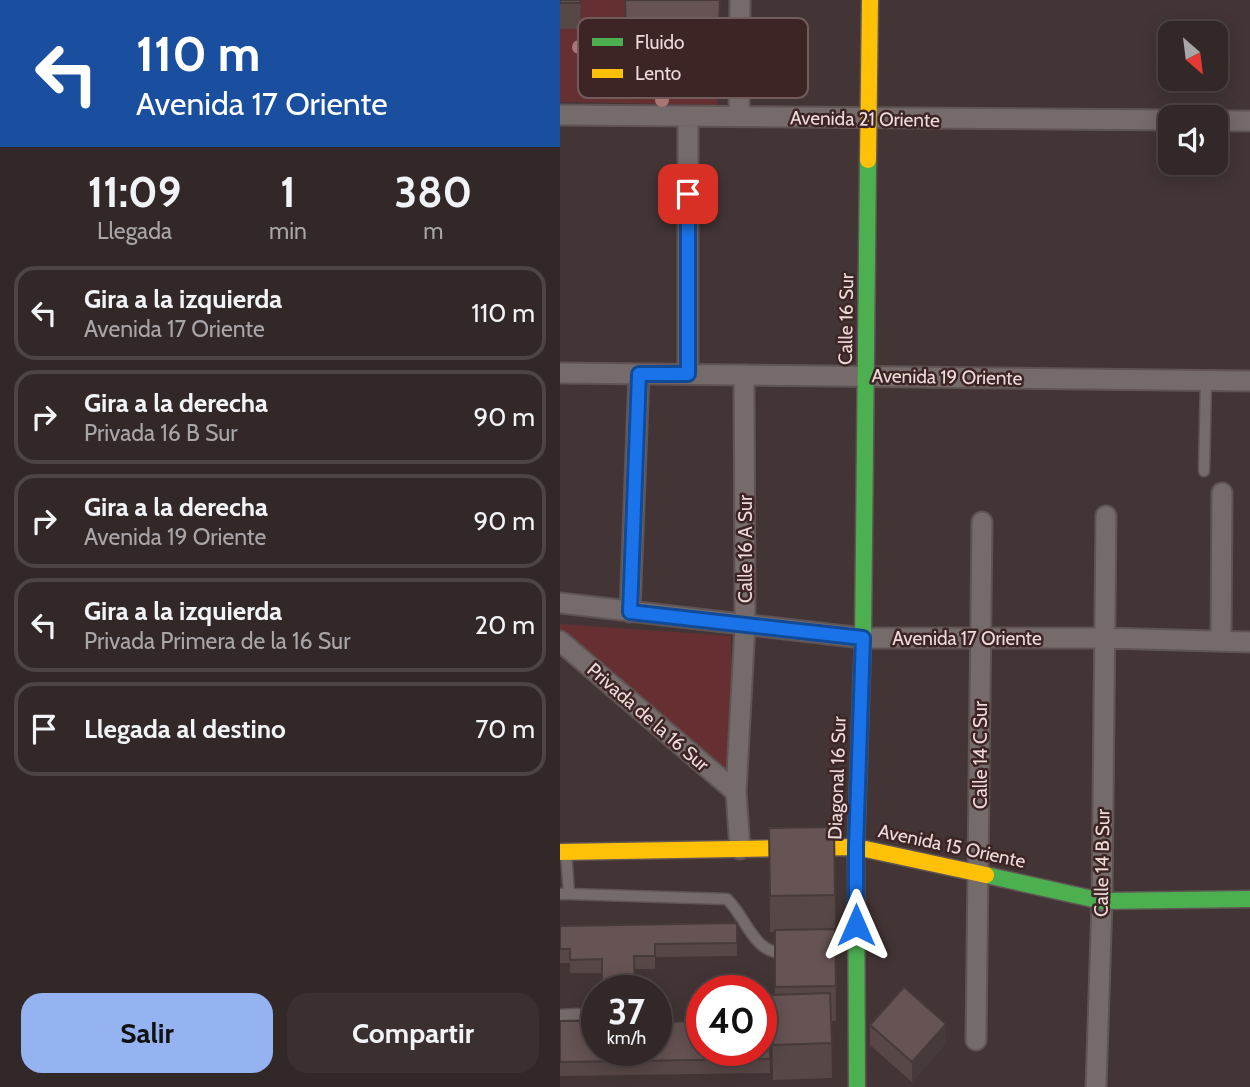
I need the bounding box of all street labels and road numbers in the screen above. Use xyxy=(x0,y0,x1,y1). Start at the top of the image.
street label: Avenida 21 Oriente xyxy=(790,106,940,132)
street label: Calle 16 Sur xyxy=(834,273,858,365)
street label: Avenida 19 Oriente xyxy=(872,364,1023,390)
street label: Calle 16 A Sur xyxy=(734,495,757,603)
street label: Avenida 17 Oriente xyxy=(892,627,1042,650)
street label: Privada de la 16 Sur xyxy=(582,658,714,776)
street label: Calle 14 C Sur xyxy=(969,701,992,809)
street label: Diagonal 16 Sur xyxy=(823,716,851,840)
street label: Calle 14 B Sur xyxy=(1090,809,1114,917)
street label: Avenida 15 Oriente xyxy=(876,819,1028,873)

